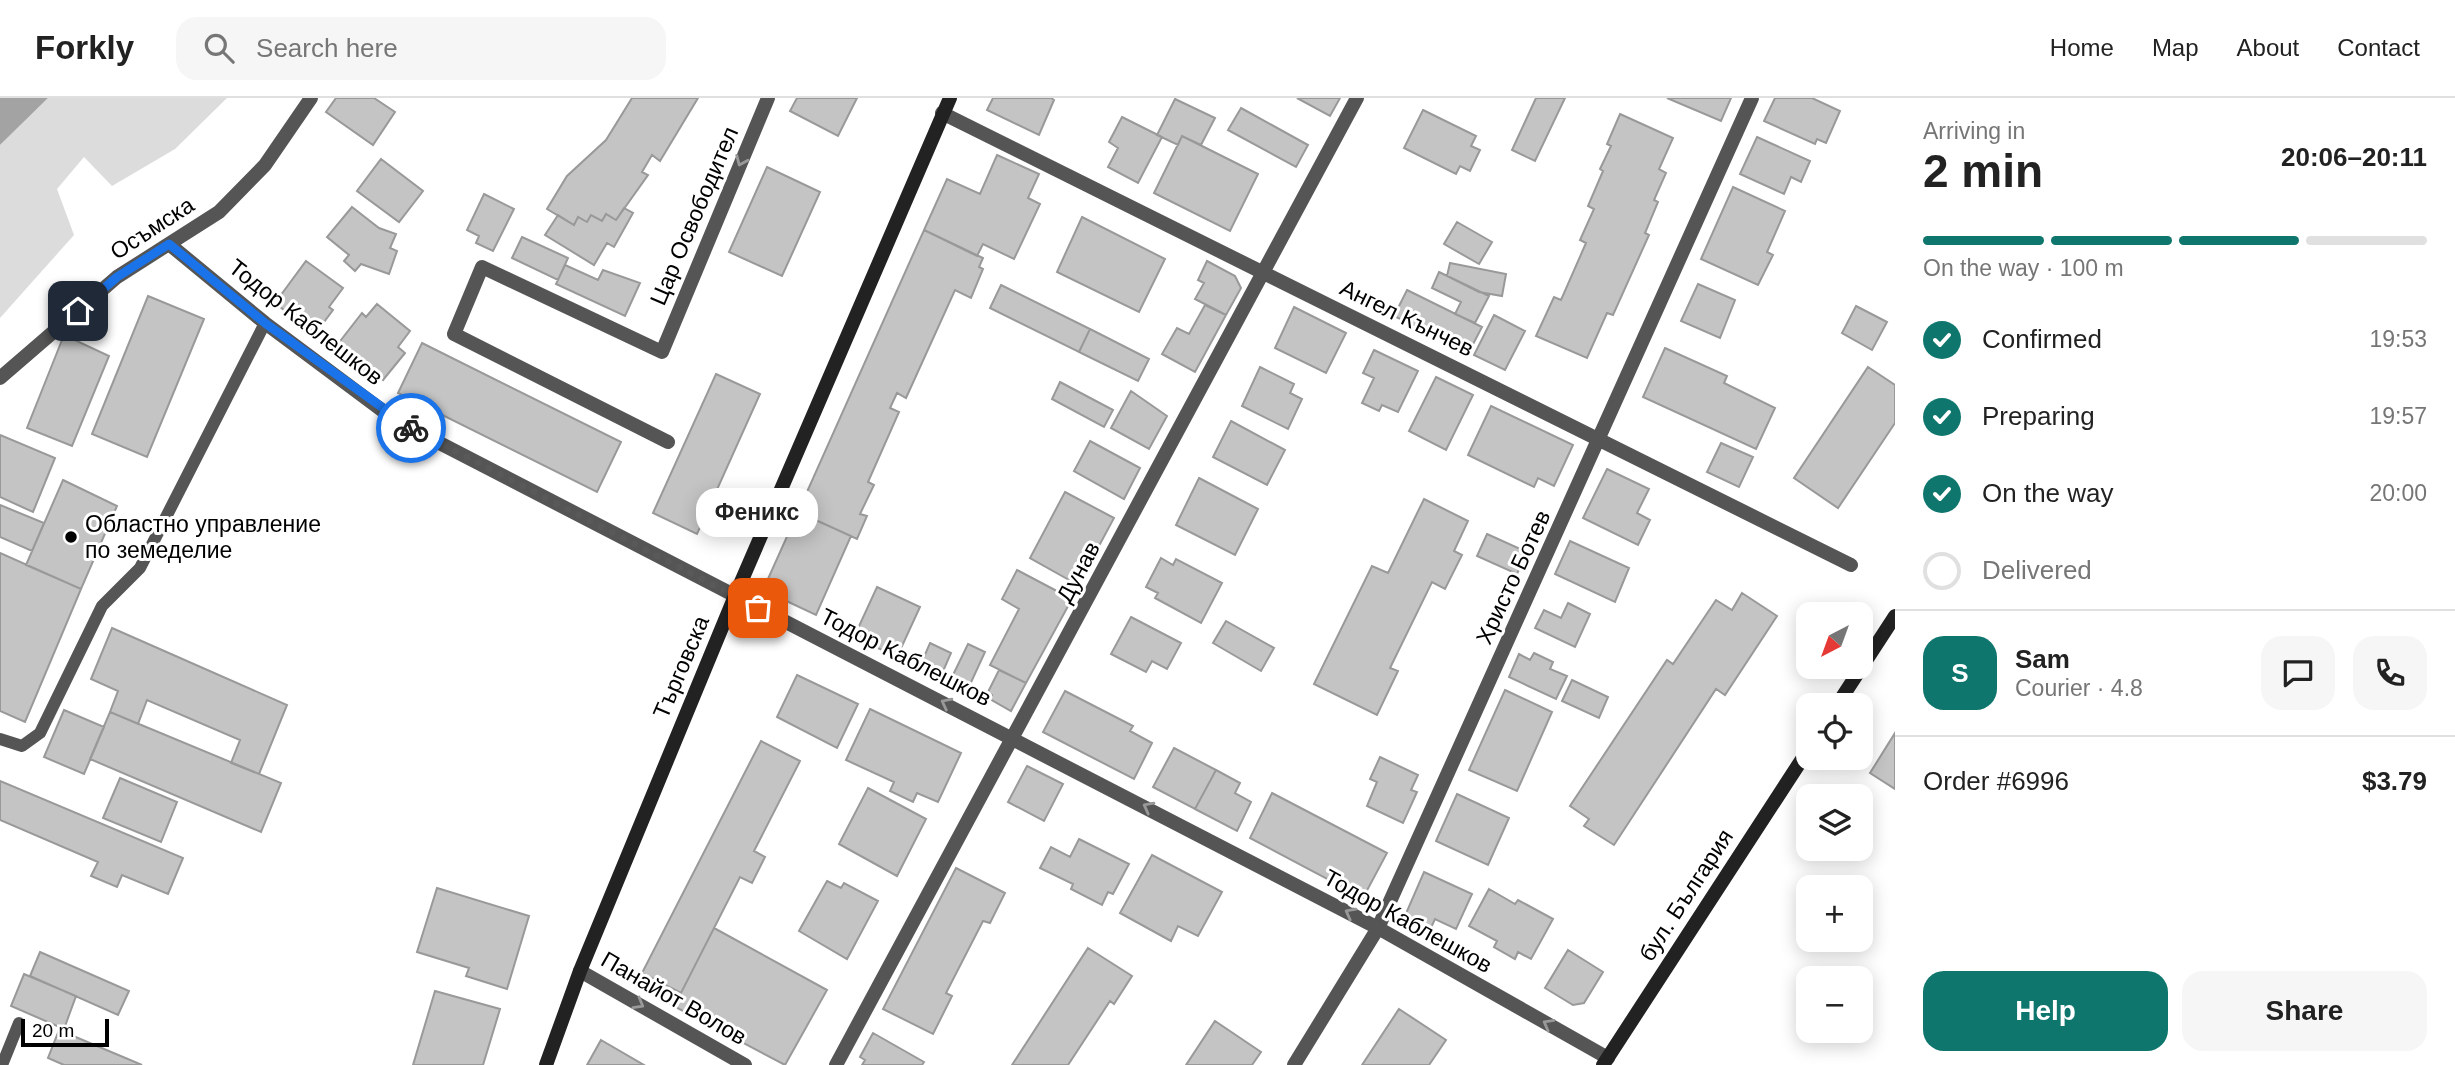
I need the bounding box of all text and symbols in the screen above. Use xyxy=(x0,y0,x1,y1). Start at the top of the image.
search box xyxy=(176,17,666,80)
text: Forkly xyxy=(35,29,134,66)
icon: search xyxy=(200,29,238,67)
text: Search here xyxy=(256,33,398,63)
text: Home xyxy=(2050,34,2114,61)
text: Map xyxy=(2152,34,2199,61)
text: About xyxy=(2237,34,2299,61)
text: Contact xyxy=(2337,34,2420,61)
text: Arriving in xyxy=(1923,118,2025,144)
street label: Цар Освободител xyxy=(645,123,743,309)
text: 20:06–20:11 xyxy=(2281,142,2427,172)
text: 2 min xyxy=(1923,145,2043,197)
one-way arrow xyxy=(736,154,750,166)
street label: Осъмска xyxy=(105,191,199,265)
street label: Тодор Каблешков xyxy=(224,254,388,390)
text: On the way · 100 m xyxy=(1923,255,2124,281)
street label: Ангел Кънчев xyxy=(1336,274,1478,362)
pin xyxy=(48,281,108,341)
icon: home xyxy=(59,292,97,330)
icon: check xyxy=(1923,321,1961,359)
text: Confirmed xyxy=(1982,324,2102,354)
text: 19:53 xyxy=(2369,326,2427,352)
courier xyxy=(376,393,446,463)
icon: check xyxy=(1923,398,1961,436)
text: Preparing xyxy=(1982,401,2095,431)
text: 19:57 xyxy=(2369,403,2427,429)
icon: bike xyxy=(392,409,430,447)
icon: check xyxy=(1923,475,1961,513)
text: On the way xyxy=(1982,478,2114,508)
text: 20:00 xyxy=(2369,480,2427,506)
callout: Феникс xyxy=(697,489,819,538)
text: Феникс xyxy=(715,499,799,525)
street label: Христо Ботев xyxy=(1471,506,1555,648)
place label: Областно управление по земеделие xyxy=(85,511,321,563)
marker: Областно управление по земеделие xyxy=(63,529,79,545)
street label: Дунав xyxy=(1051,537,1105,607)
text: Delivered xyxy=(1982,555,2092,585)
pin xyxy=(728,578,788,638)
icon: bag xyxy=(739,589,777,627)
north arrow xyxy=(1796,602,1872,679)
map controls xyxy=(1796,602,1873,1043)
street label: Тодор Каблешков xyxy=(816,603,996,711)
street label: Търговска xyxy=(648,612,714,722)
button: chat xyxy=(2261,636,2335,710)
button: phone xyxy=(2353,636,2427,710)
text: Sam xyxy=(2015,644,2070,674)
text: S xyxy=(1951,658,1969,688)
text: Courier · 4.8 xyxy=(2015,675,2143,701)
button: locate xyxy=(1796,693,1873,770)
one-way arrow xyxy=(941,697,953,711)
text: Order #6996 xyxy=(1923,766,2069,796)
text: $3.79 xyxy=(2362,766,2427,796)
button: layers xyxy=(1796,784,1873,861)
one-way arrow xyxy=(1143,802,1155,816)
street label: бул. България xyxy=(1634,824,1738,966)
street label: Тодор Каблешков xyxy=(1319,864,1497,978)
button: + xyxy=(1796,875,1873,952)
one-way arrow xyxy=(1344,908,1357,921)
street label: Панайот Волов xyxy=(597,946,751,1050)
button: − xyxy=(1796,966,1873,1043)
button: Help xyxy=(1923,971,2168,1051)
button: Share xyxy=(2182,971,2427,1051)
one-way arrow xyxy=(632,996,644,1009)
scale bar xyxy=(21,1016,108,1048)
one-way arrow xyxy=(1543,1019,1555,1032)
text: 20 m xyxy=(32,1020,74,1041)

